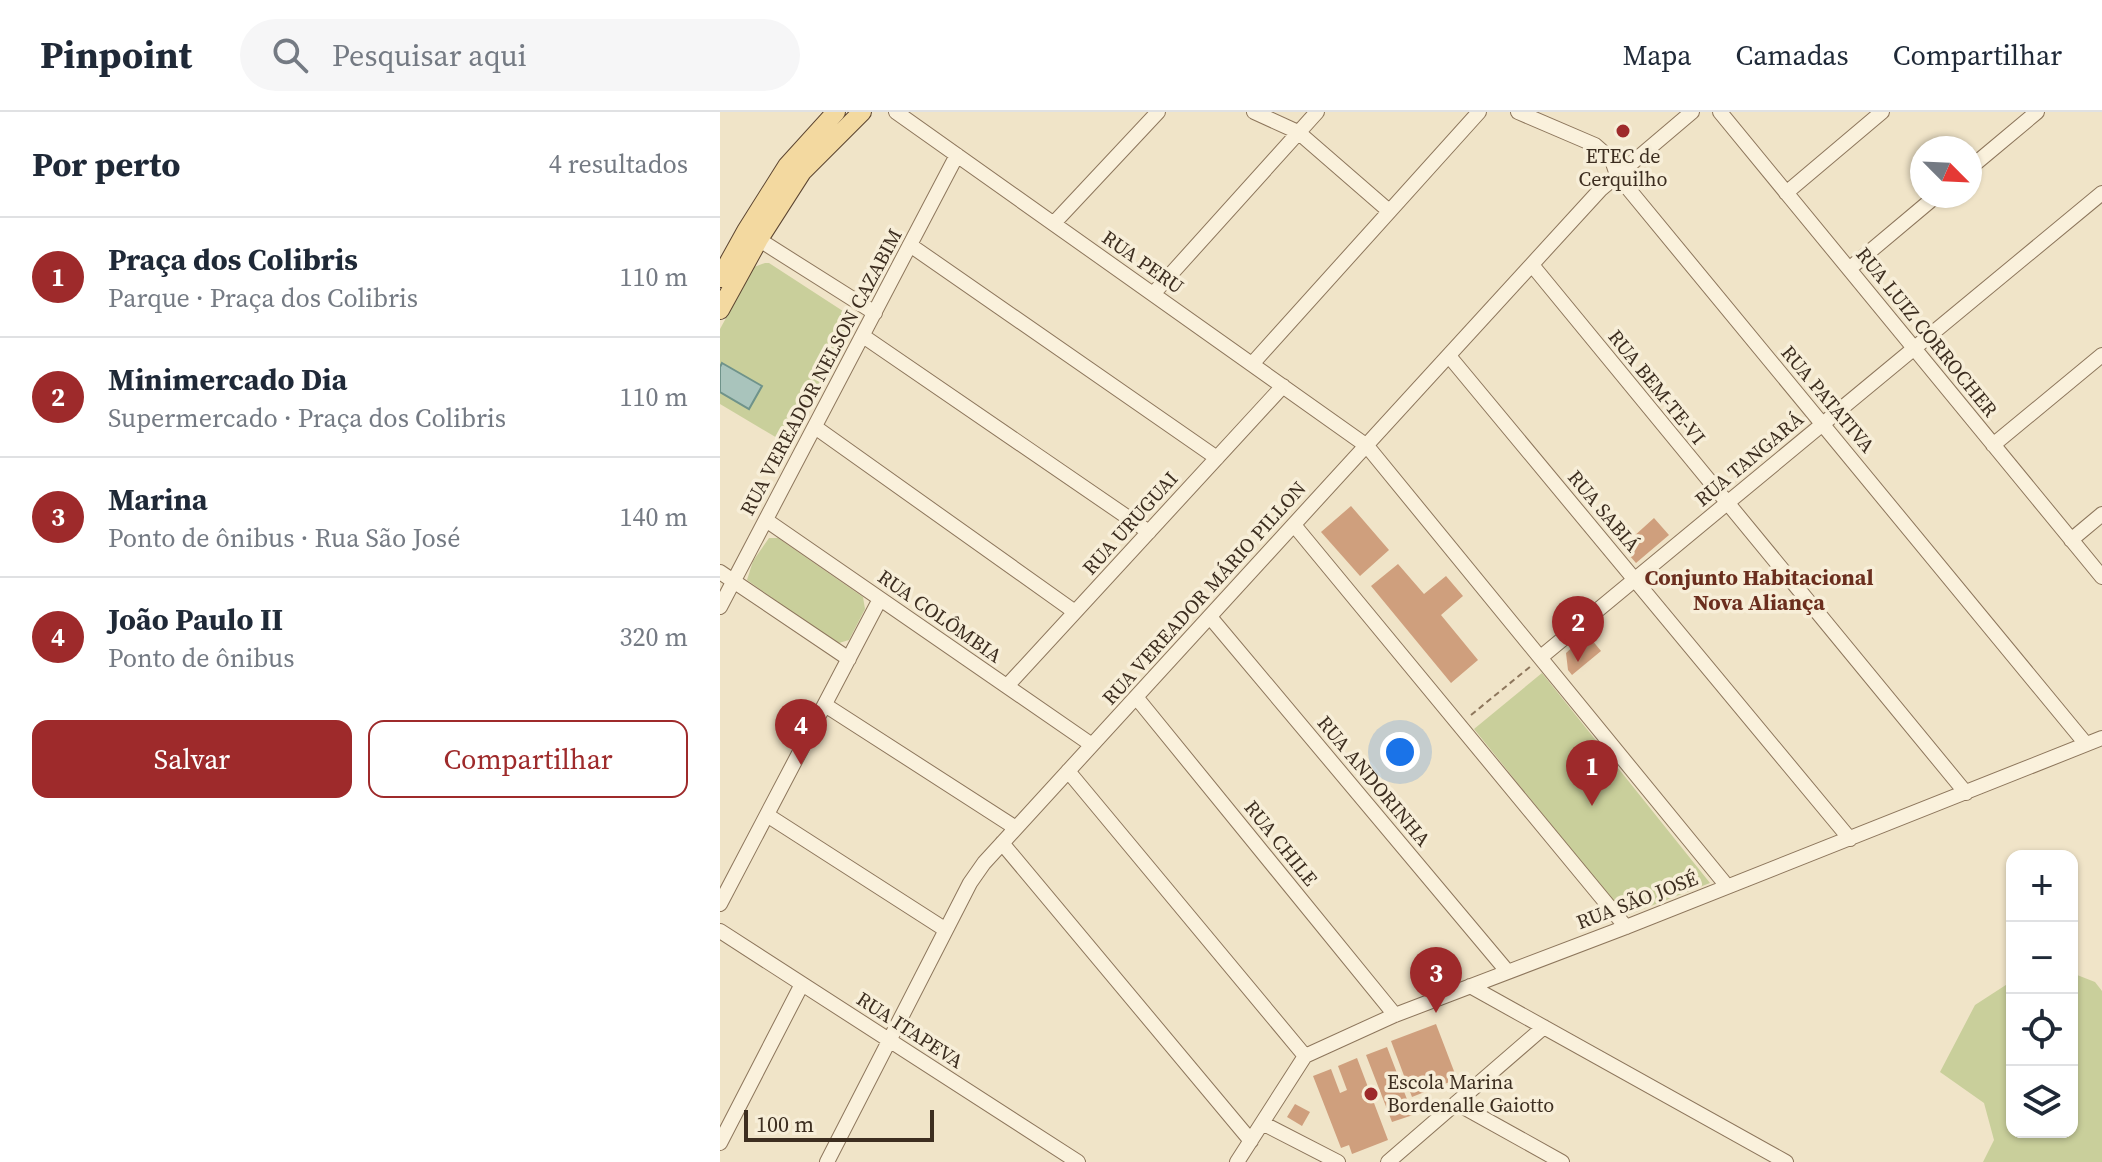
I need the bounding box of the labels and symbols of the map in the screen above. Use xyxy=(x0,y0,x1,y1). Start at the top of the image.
marker: ETEC de Cerquilho xyxy=(1614,122,1632,140)
north arrow xyxy=(1910,136,1982,208)
place label: ETEC de Cerquilho xyxy=(1579,142,1667,193)
street label: RUA VEREADOR NELSON CAZABIM xyxy=(733,224,909,520)
street label: RUA PERU xyxy=(1097,224,1189,300)
street label: RUA LUIZ CORROCHER xyxy=(1850,241,2004,423)
street label: RUA BEM-TE-VI xyxy=(1602,324,1712,450)
street label: RUA PATATIVA xyxy=(1775,339,1882,459)
street label: RUA TANGARÁ xyxy=(1689,405,1810,513)
street label: RUA SABIÁ xyxy=(1561,464,1647,558)
street label: RUA URUGUAI xyxy=(1076,465,1184,581)
street label: RUA VEREADOR MÁRIO PILLON xyxy=(1096,475,1312,711)
district label: Conjunto Habitacional Nova Aliança xyxy=(1644,562,1874,617)
street label: RUA COLÔMBIA xyxy=(872,563,1008,670)
pin: 2 xyxy=(1552,596,1604,662)
pin: 4 xyxy=(775,699,827,765)
street label: RUA ANDORINHA xyxy=(1311,710,1438,853)
your location xyxy=(1380,732,1420,772)
pin: 1 xyxy=(1566,740,1618,806)
street label: RUA CHILE xyxy=(1238,794,1324,892)
street label: RUA SÃO JOSÉ xyxy=(1572,864,1702,936)
pin: 3 xyxy=(1410,947,1462,1013)
street label: RUA ITAPEVA xyxy=(851,985,969,1075)
place label: Escola Marina Bordenalle Gaiotto xyxy=(1387,1068,1554,1119)
marker: Escola Marina Bordenalle Gaiotto xyxy=(1362,1085,1380,1103)
scale bar xyxy=(744,1106,934,1142)

